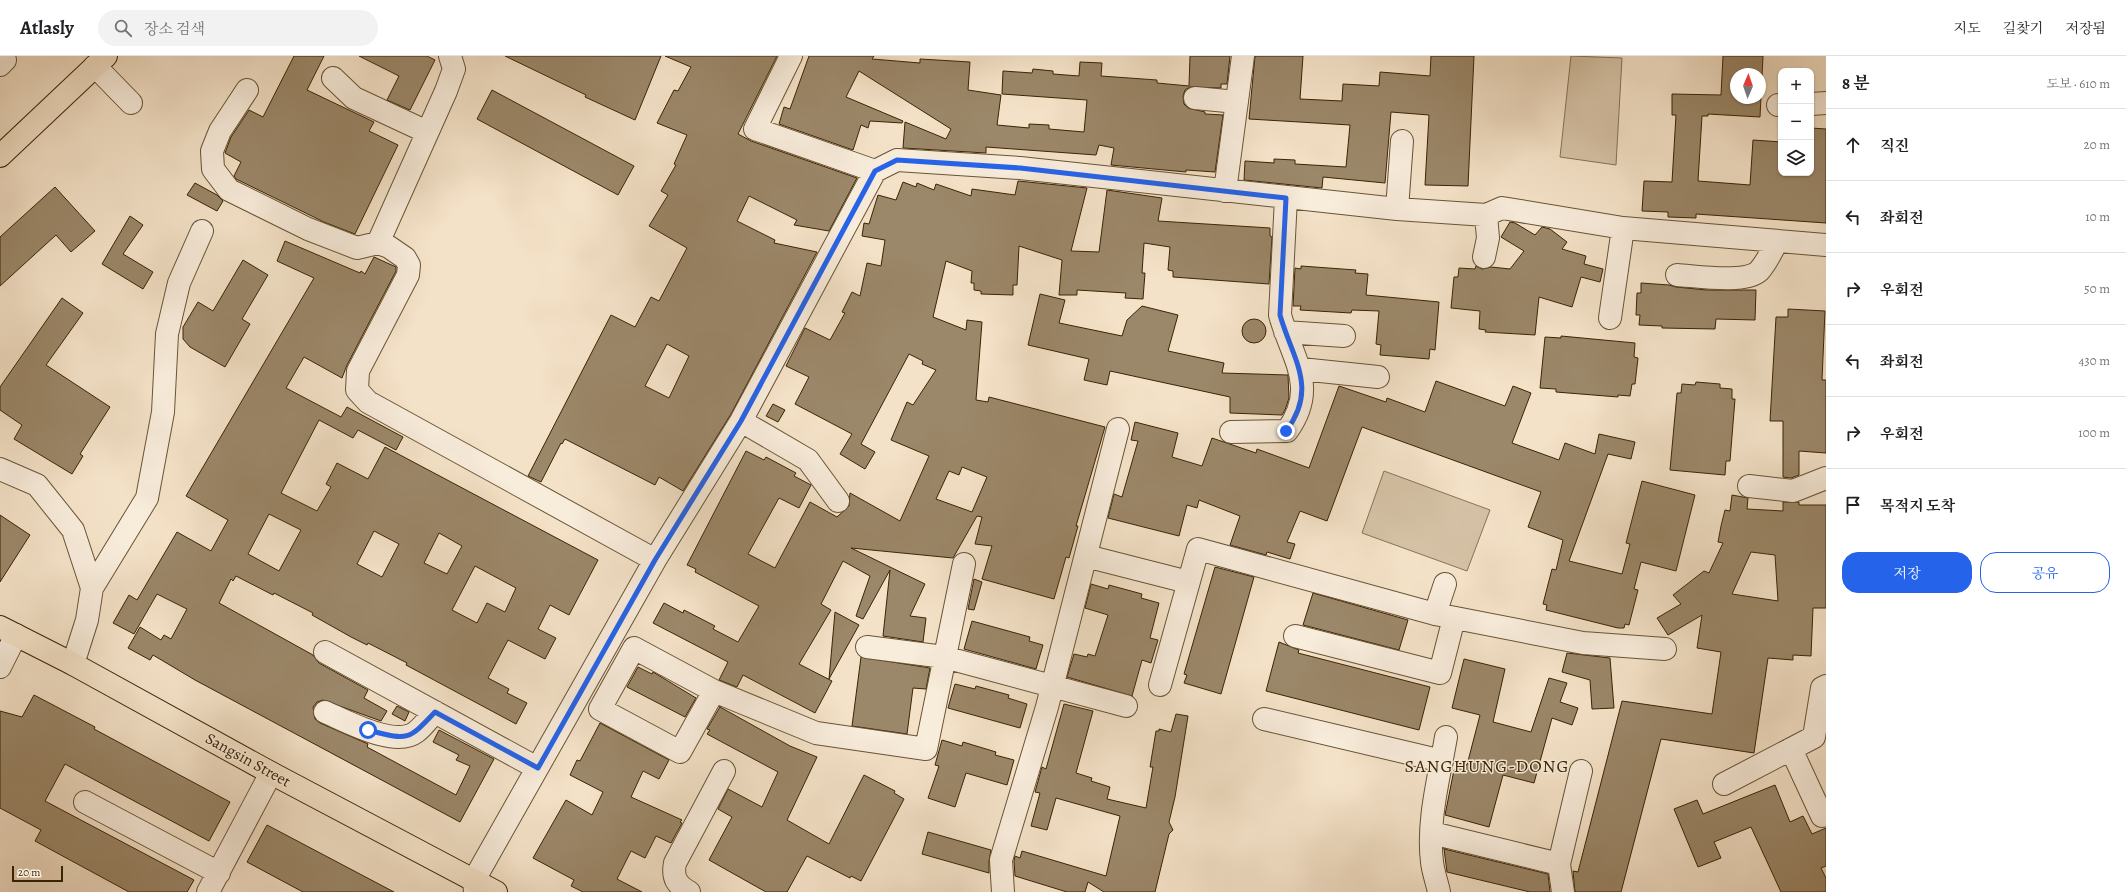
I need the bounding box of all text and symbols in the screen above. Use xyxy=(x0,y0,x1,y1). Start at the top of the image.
search box xyxy=(98,10,378,46)
text: Atlasly xyxy=(20,15,74,41)
icon: search xyxy=(112,17,134,39)
text: 장소 검색 xyxy=(144,19,205,39)
text: 지도 xyxy=(1954,19,1981,38)
text: 길찾기 xyxy=(2003,19,2043,38)
text: 저장됨 xyxy=(2065,19,2106,38)
north arrow xyxy=(1730,68,1766,104)
map controls xyxy=(1778,68,1814,176)
button: + xyxy=(1778,68,1814,104)
text: 8 분 xyxy=(1842,72,1870,95)
text: 도보 · 610 m xyxy=(2046,75,2110,92)
button: − xyxy=(1778,104,1814,140)
icon: ahead xyxy=(1842,134,1864,156)
text: 직진 xyxy=(1880,136,1909,156)
text: 20 m xyxy=(2084,136,2110,153)
button: layers xyxy=(1778,140,1814,176)
icon: left xyxy=(1842,206,1864,228)
text: 좌회전 xyxy=(1880,208,1923,228)
text: 10 m xyxy=(2085,208,2110,225)
icon: right xyxy=(1842,278,1864,300)
text: 우회전 xyxy=(1880,280,1923,300)
text: 50 m xyxy=(2084,280,2110,297)
icon: left xyxy=(1842,350,1864,372)
text: 좌회전 xyxy=(1880,352,1923,372)
text: 430 m xyxy=(2078,352,2110,369)
route end xyxy=(1277,422,1295,440)
icon: right xyxy=(1842,422,1864,444)
text: 우회전 xyxy=(1880,424,1923,444)
text: 100 m xyxy=(2078,424,2110,441)
icon: arrive xyxy=(1842,494,1864,516)
text: 목적지 도착 xyxy=(1880,496,1955,516)
button: 저장 xyxy=(1842,552,1972,593)
button: 공유 xyxy=(1980,552,2110,593)
route start xyxy=(359,721,377,739)
street label: Sangsin Street xyxy=(201,727,295,793)
district label: SANGHUNG-DONG xyxy=(1404,754,1570,778)
scale bar xyxy=(12,864,63,883)
text: 20 m xyxy=(18,865,40,880)

